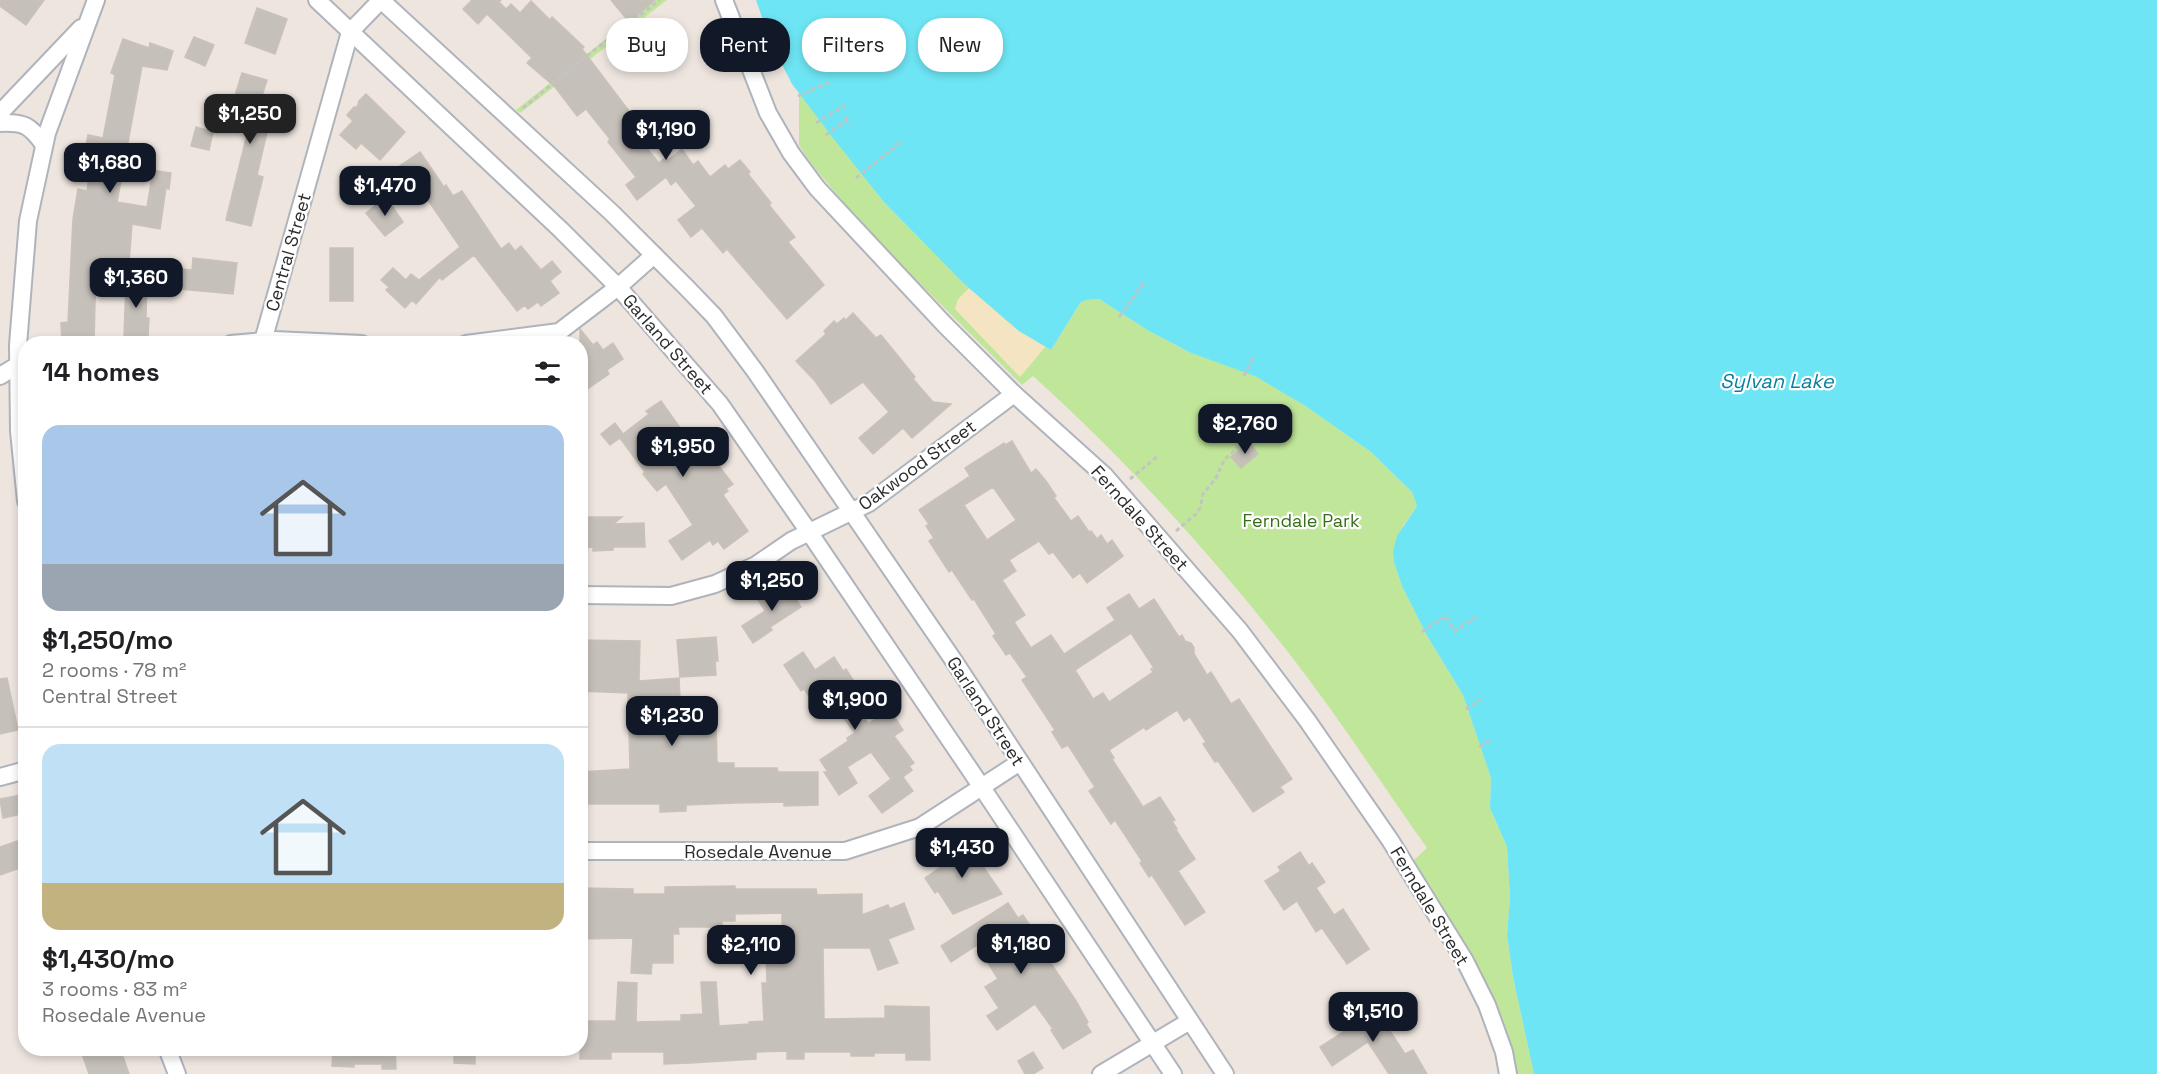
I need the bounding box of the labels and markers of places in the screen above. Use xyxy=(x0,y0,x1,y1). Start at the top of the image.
pin: $1,250 xyxy=(201,94,299,145)
pin: $1,190 xyxy=(617,110,715,161)
pin: $1,680 xyxy=(61,143,159,194)
pin: $1,470 xyxy=(336,166,434,217)
pin: $1,360 xyxy=(87,258,185,309)
pin: $2,760 xyxy=(1196,404,1294,455)
pin: $1,950 xyxy=(634,427,732,478)
pin: $1,250 xyxy=(723,561,821,612)
pin: $1,900 xyxy=(806,680,904,731)
pin: $1,230 xyxy=(623,696,721,747)
pin: $1,430 xyxy=(913,828,1011,879)
pin: $1,180 xyxy=(972,924,1070,975)
pin: $2,110 xyxy=(702,925,800,976)
pin: $1,510 xyxy=(1324,992,1422,1043)

